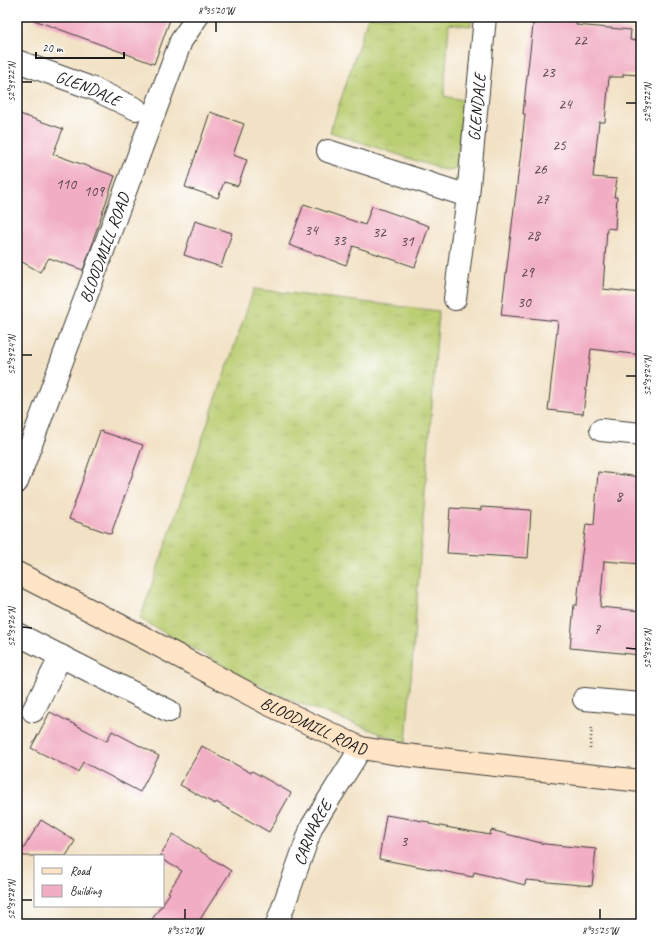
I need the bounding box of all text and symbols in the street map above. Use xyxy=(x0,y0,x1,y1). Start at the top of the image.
text: 8°35'20"W xyxy=(198,4,236,17)
house number: 22 xyxy=(573,31,588,50)
scale bar xyxy=(36,34,124,60)
text: 20 m xyxy=(42,40,64,56)
text: 52°39'22"N xyxy=(5,60,18,102)
house number: 23 xyxy=(541,63,556,82)
street label: GLENDALE xyxy=(53,66,126,112)
street label: GLENDALE xyxy=(463,70,491,142)
text: 52°39'22"N xyxy=(641,81,654,123)
house number: 24 xyxy=(558,95,573,114)
house number: 25 xyxy=(552,136,567,155)
house number: 26 xyxy=(533,160,548,179)
house number: 110 xyxy=(56,175,77,194)
house number: 109 xyxy=(84,182,105,201)
street label: BLOODMILL ROAD xyxy=(75,189,135,305)
house number: 27 xyxy=(535,190,550,209)
house number: 34 xyxy=(304,221,319,240)
house number: 32 xyxy=(372,223,387,242)
house number: 28 xyxy=(526,226,541,245)
house number: 33 xyxy=(332,231,347,250)
house number: 31 xyxy=(400,232,415,251)
house number: 29 xyxy=(520,263,535,282)
house number: 30 xyxy=(517,293,532,312)
text: 52°39'24"N xyxy=(5,333,18,375)
text: 52°39'24"N xyxy=(641,354,654,396)
house number: 8 xyxy=(616,487,624,506)
text: 52°39'26"N xyxy=(5,605,18,647)
house number: 7 xyxy=(594,620,602,639)
text: 52°39'26"N xyxy=(641,627,654,669)
street label: BLOODMILL ROAD xyxy=(257,692,369,760)
street label: CARNAREE xyxy=(289,795,338,868)
house number: 3 xyxy=(401,832,409,851)
legend xyxy=(34,855,164,907)
text: Road xyxy=(70,863,92,879)
text: 52°39'28"N xyxy=(5,878,18,920)
text: Building xyxy=(70,883,102,899)
text: 8°35'20"W xyxy=(167,924,205,937)
text: 8°35'25"W xyxy=(582,924,620,937)

